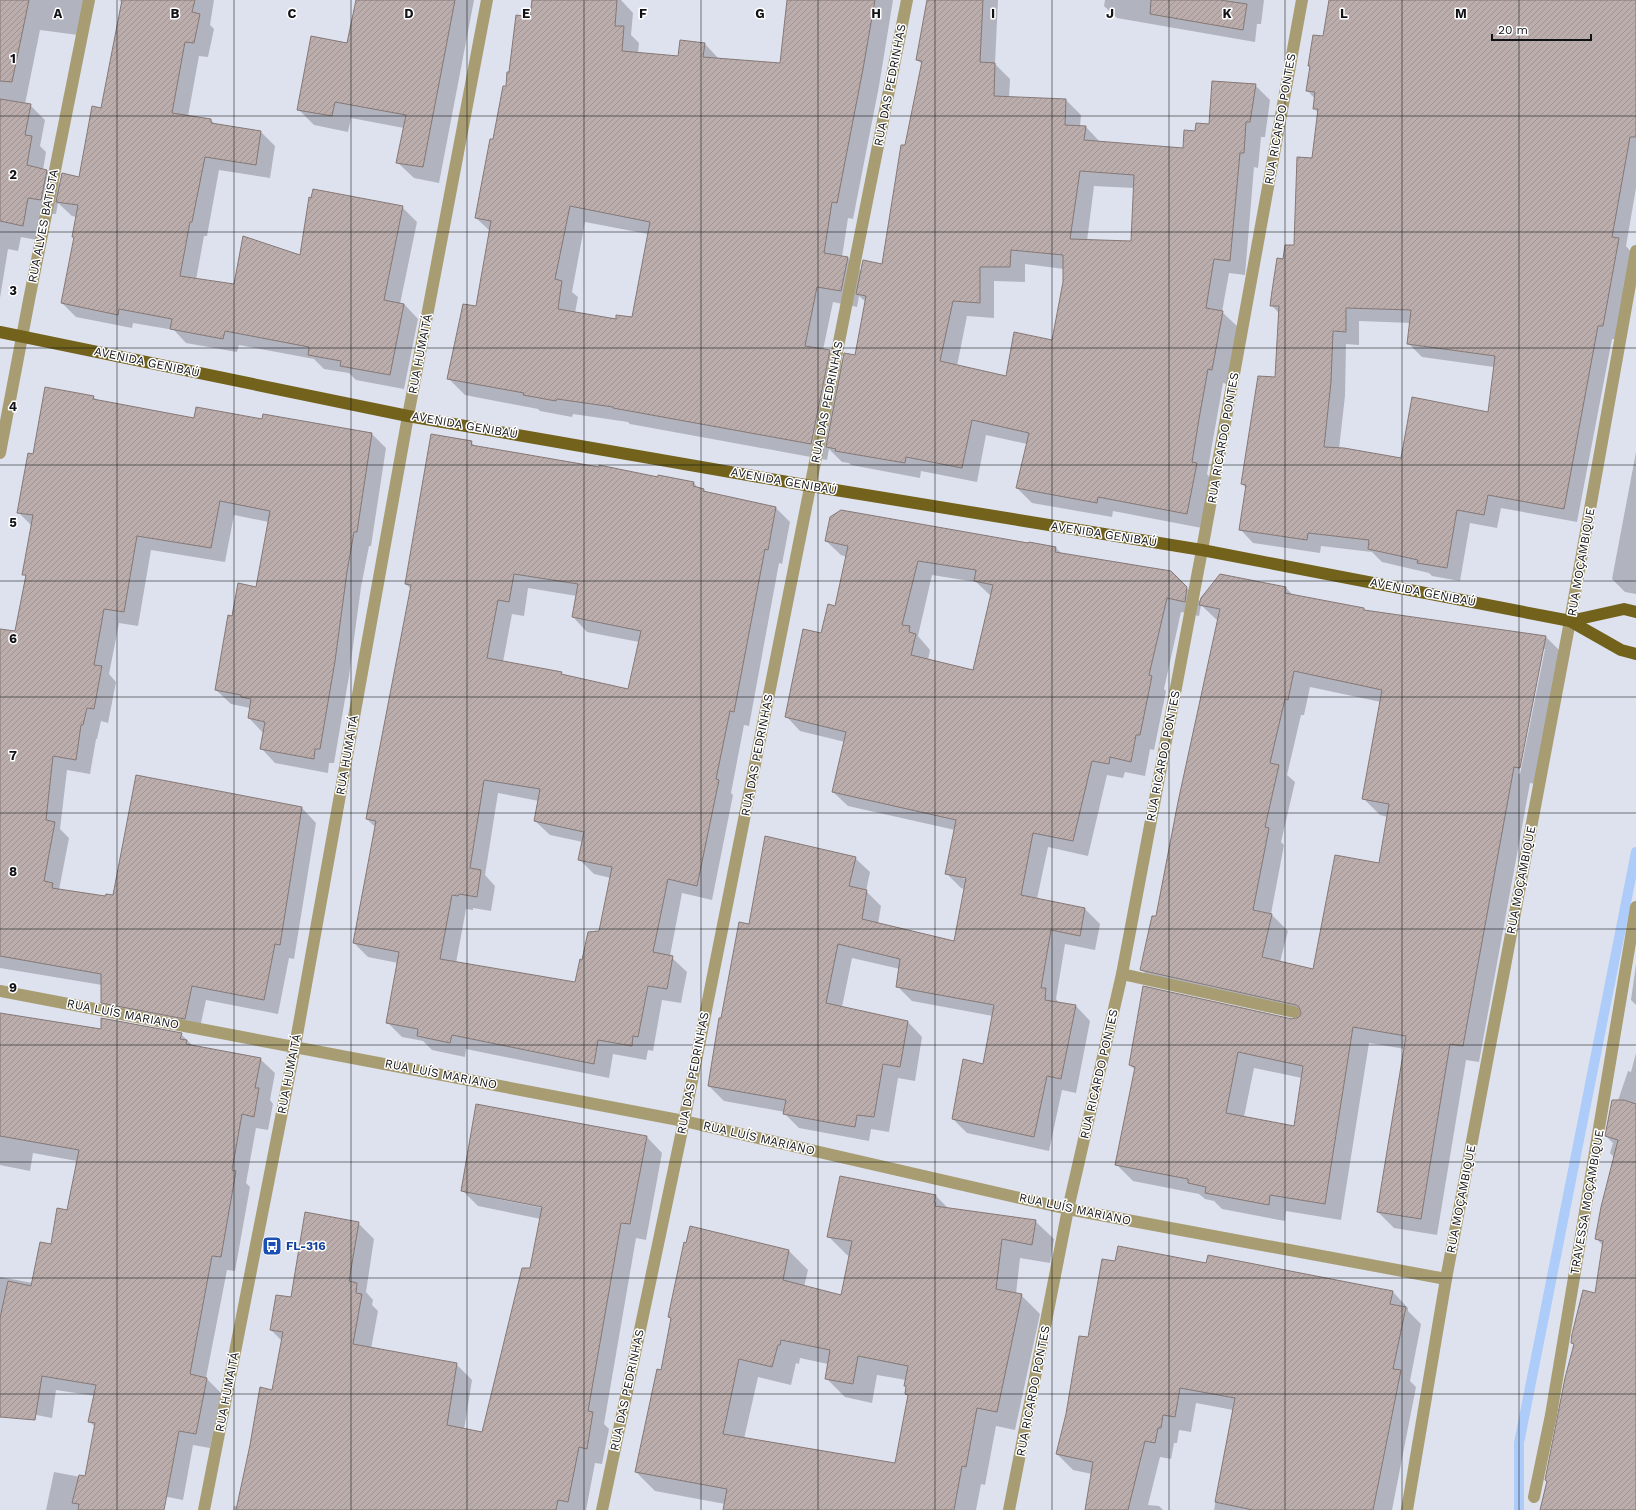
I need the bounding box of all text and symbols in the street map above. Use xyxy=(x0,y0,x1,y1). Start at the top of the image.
text: A xyxy=(54,6,63,21)
text: B xyxy=(171,6,180,21)
text: C xyxy=(288,6,297,21)
text: D xyxy=(404,6,414,21)
text: E xyxy=(522,6,530,21)
text: F xyxy=(639,6,647,21)
text: G xyxy=(755,6,765,21)
text: H xyxy=(871,6,881,21)
text: I xyxy=(991,6,995,21)
text: J xyxy=(1106,6,1114,21)
text: K xyxy=(1222,6,1232,21)
text: L xyxy=(1340,6,1348,21)
text: M xyxy=(1455,6,1467,21)
scale bar xyxy=(1492,16,1591,42)
street label: RUA DAS PEDRINHAS xyxy=(871,23,909,147)
text: 20 m xyxy=(1498,23,1528,37)
text: 1 xyxy=(10,51,16,66)
street label: RUA RICARDO PONTES xyxy=(1262,52,1298,186)
text: 2 xyxy=(9,167,17,182)
street label: RUA ALVES BATISTA xyxy=(25,168,61,284)
text: 3 xyxy=(9,283,17,298)
street label: RUA HUMAITÁ xyxy=(405,313,435,395)
street label: RUA DAS PEDRINHAS xyxy=(808,340,846,464)
street label: AVENIDA GENIBAÚ xyxy=(93,344,201,380)
street label: RUA RICARDO PONTES xyxy=(1205,371,1241,505)
text: 4 xyxy=(9,399,18,414)
street label: AVENIDA GENIBAÚ xyxy=(411,409,519,441)
street label: AVENIDA GENIBAÚ xyxy=(730,465,838,497)
street label: RUA MOÇAMBIQUE xyxy=(1565,506,1597,617)
text: 5 xyxy=(9,515,17,530)
street label: AVENIDA GENIBAÚ xyxy=(1050,519,1158,549)
street label: AVENIDA GENIBAÚ xyxy=(1369,575,1477,609)
text: 6 xyxy=(9,631,17,646)
street label: RUA RICARDO PONTES xyxy=(1143,689,1183,823)
street label: RUA DAS PEDRINHAS xyxy=(738,693,776,817)
street label: RUA HUMAITÁ xyxy=(333,714,361,796)
text: 7 xyxy=(9,748,17,763)
street label: RUA MOÇAMBIQUE xyxy=(1504,824,1538,935)
text: 8 xyxy=(9,864,17,879)
text: 9 xyxy=(9,980,17,995)
street label: RUA LUÍS MARIANO xyxy=(66,996,180,1032)
street label: RUA RICARDO PONTES xyxy=(1077,1008,1121,1140)
street label: RUA DAS PEDRINHAS xyxy=(674,1011,712,1135)
street label: RUA HUMAITÁ xyxy=(274,1033,304,1115)
street label: RUA LUÍS MARIANO xyxy=(384,1056,498,1092)
street label: RUA LUÍS MARIANO xyxy=(702,1118,816,1158)
street label: TRAVESSA MOÇAMBIQUE xyxy=(1567,1128,1607,1276)
street label: RUA MOÇAMBIQUE xyxy=(1444,1143,1478,1254)
street label: RUA LUÍS MARIANO xyxy=(1018,1190,1132,1228)
bus stop icon: FL-316 xyxy=(261,1235,283,1257)
place label: FL-316 xyxy=(286,1239,326,1253)
street label: RUA RICARDO PONTES xyxy=(1013,1324,1053,1458)
street label: RUA DAS PEDRINHAS xyxy=(607,1328,647,1452)
street label: RUA HUMAITÁ xyxy=(212,1351,242,1433)

